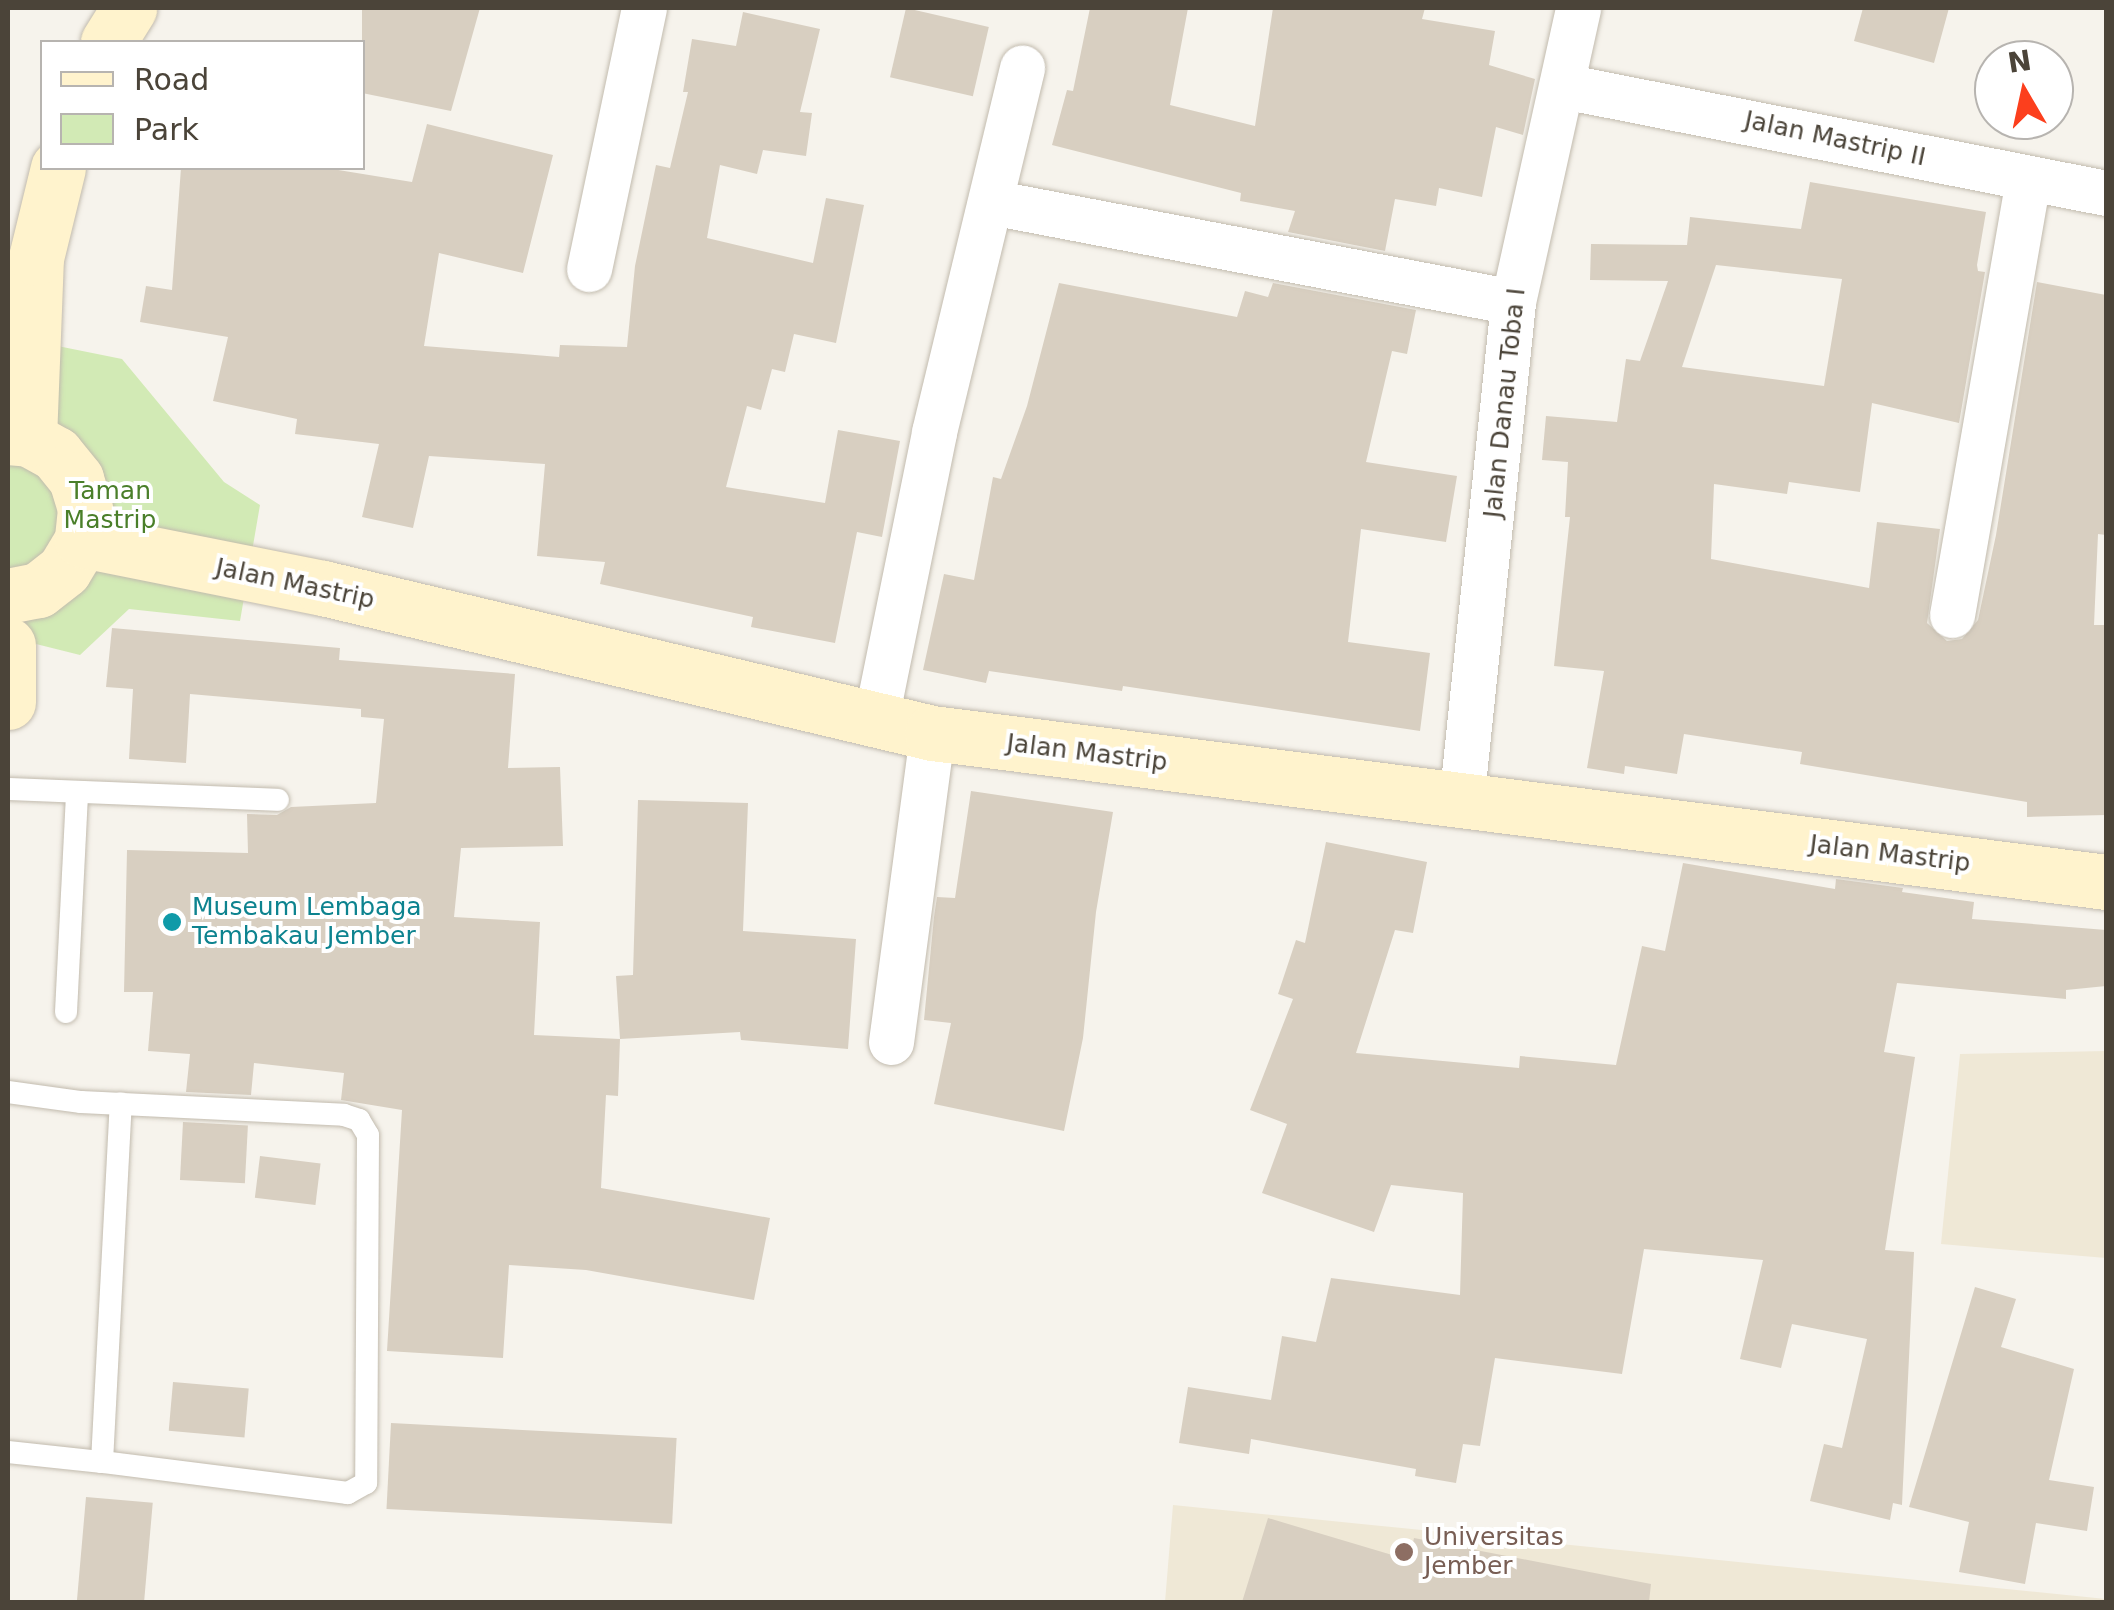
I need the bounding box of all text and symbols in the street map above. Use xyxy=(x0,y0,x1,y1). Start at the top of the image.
legend xyxy=(40,40,365,170)
north arrow xyxy=(1974,40,2074,140)
text: N xyxy=(2005,44,2034,80)
text: Road xyxy=(134,62,209,97)
street label: Jalan Mastrip II xyxy=(1742,105,1928,173)
text: Park xyxy=(134,112,199,147)
street label: Jalan Danau Toba I xyxy=(1478,287,1532,519)
park label: Taman Mastrip xyxy=(64,477,156,536)
street label: Jalan Mastrip xyxy=(213,553,377,615)
street label: Jalan Mastrip xyxy=(1005,728,1169,778)
street label: Jalan Mastrip xyxy=(1808,829,1972,879)
place label: Museum Lembaga Tembakau Jember xyxy=(192,893,422,952)
marker: Museum Lembaga Tembakau Jember xyxy=(161,911,183,933)
place label: Universitas Jember xyxy=(1424,1523,1564,1582)
marker: Universitas Jember xyxy=(1393,1541,1415,1563)

